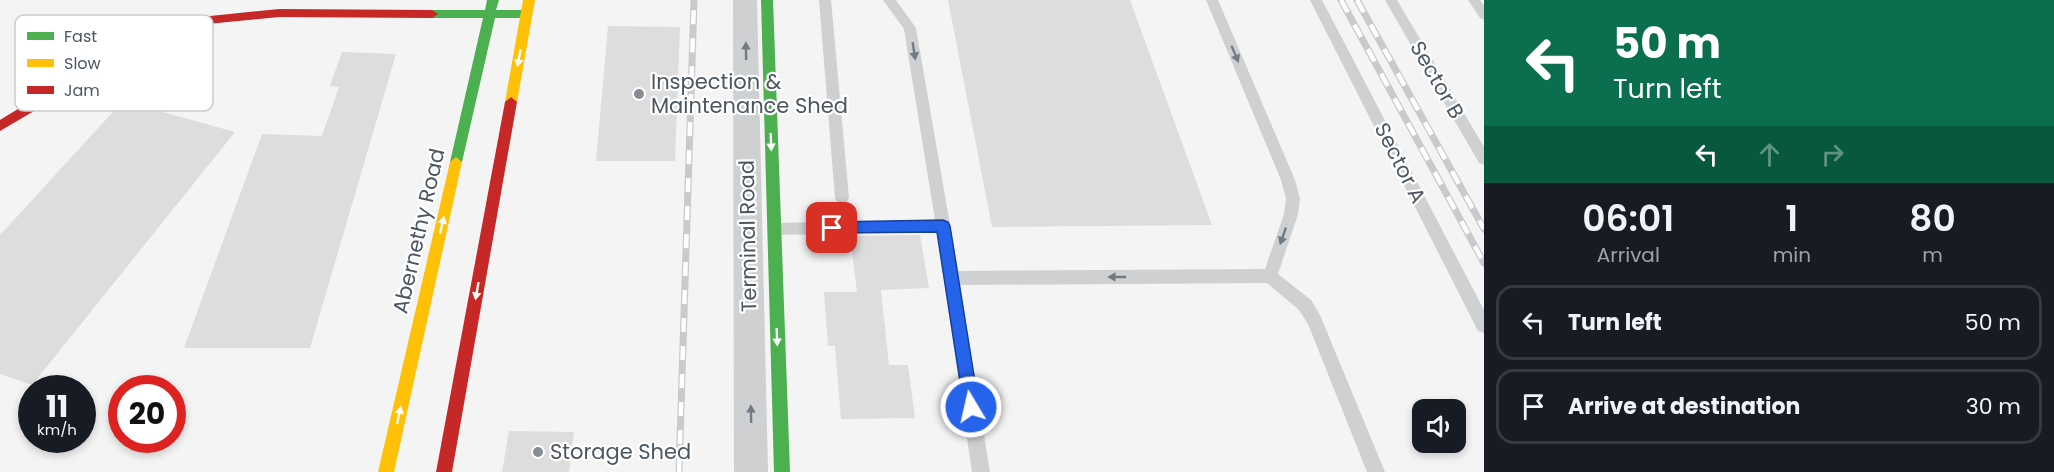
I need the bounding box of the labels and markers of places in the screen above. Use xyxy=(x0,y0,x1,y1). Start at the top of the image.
place label: Inspection & Maintenance Shed xyxy=(651,67,848,120)
marker: Inspection & Maintenance Shed xyxy=(632,87,646,101)
pin xyxy=(806,202,857,253)
place label: Storage Shed xyxy=(550,437,691,466)
marker: Storage Shed xyxy=(531,445,545,459)

